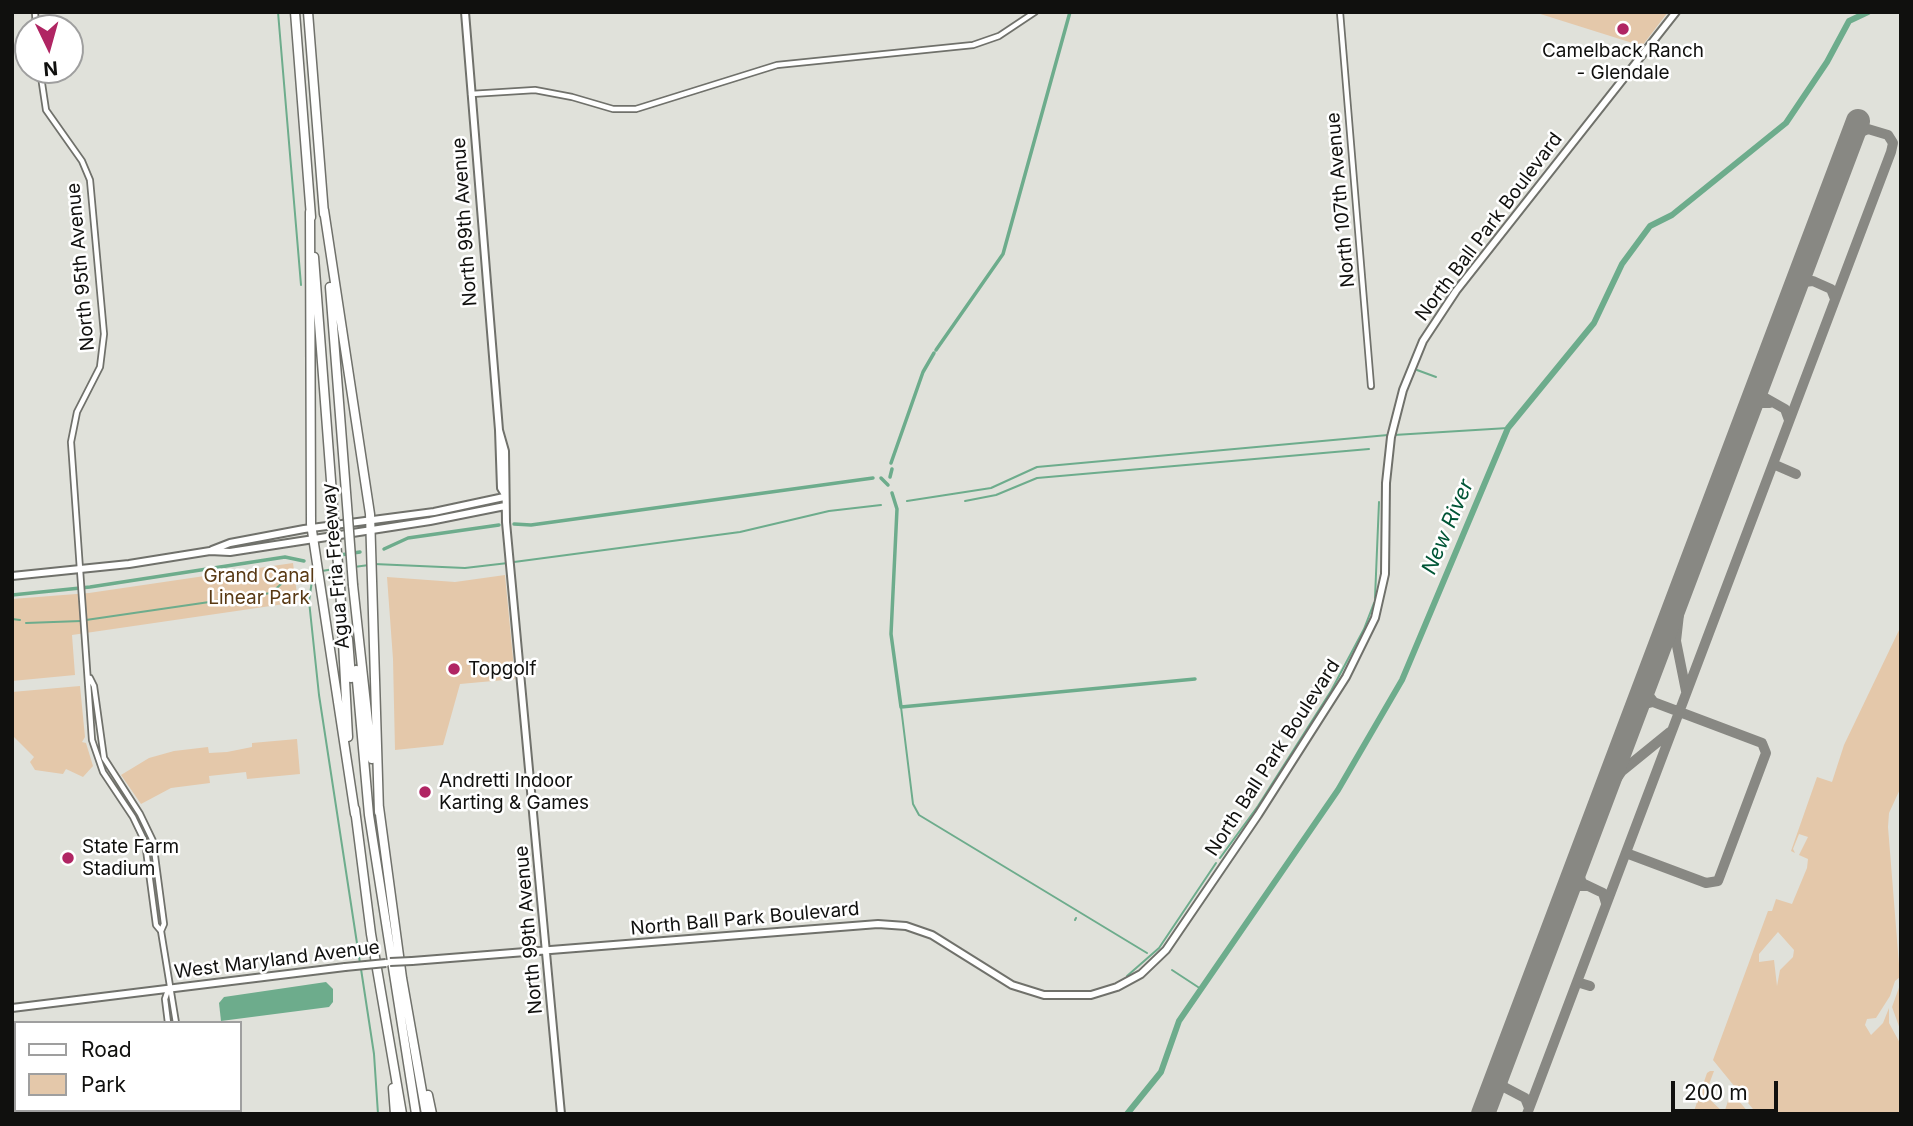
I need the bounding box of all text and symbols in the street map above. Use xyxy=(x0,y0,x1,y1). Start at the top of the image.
north arrow xyxy=(14,14,84,84)
marker: Camelback Ranch - Glendale xyxy=(1615,21,1631,37)
place label: Camelback Ranch - Glendale xyxy=(1542,40,1704,84)
text: N xyxy=(42,56,59,81)
street label: North 107th Avenue xyxy=(1322,112,1360,288)
street label: North Ball Park Boulevard xyxy=(1411,128,1567,326)
street label: North 99th Avenue xyxy=(448,137,482,307)
street label: North 95th Avenue xyxy=(62,182,100,352)
water label: New River xyxy=(1417,476,1479,578)
street label: Agua Fria Freeway xyxy=(317,482,355,650)
park label: Grand Canal Linear Park xyxy=(203,565,315,609)
street label: North Ball Park Boulevard xyxy=(1201,655,1345,861)
place label: Topgolf xyxy=(468,658,536,680)
marker: Topgolf xyxy=(446,661,462,677)
place label: Andretti Indoor Karting & Games xyxy=(439,770,589,814)
marker: Andretti Indoor Karting & Games xyxy=(417,784,433,800)
place label: State Farm Stadium xyxy=(82,836,179,880)
street label: North 99th Avenue xyxy=(510,845,548,1015)
marker: State Farm Stadium xyxy=(60,850,76,866)
street label: North Ball Park Boulevard xyxy=(630,898,860,940)
street label: West Maryland Avenue xyxy=(173,936,381,984)
legend xyxy=(14,1021,242,1112)
text: Road xyxy=(81,1037,132,1062)
scale bar xyxy=(1675,1066,1782,1110)
text: Park xyxy=(81,1072,126,1097)
text: 200 m xyxy=(1684,1080,1748,1105)

